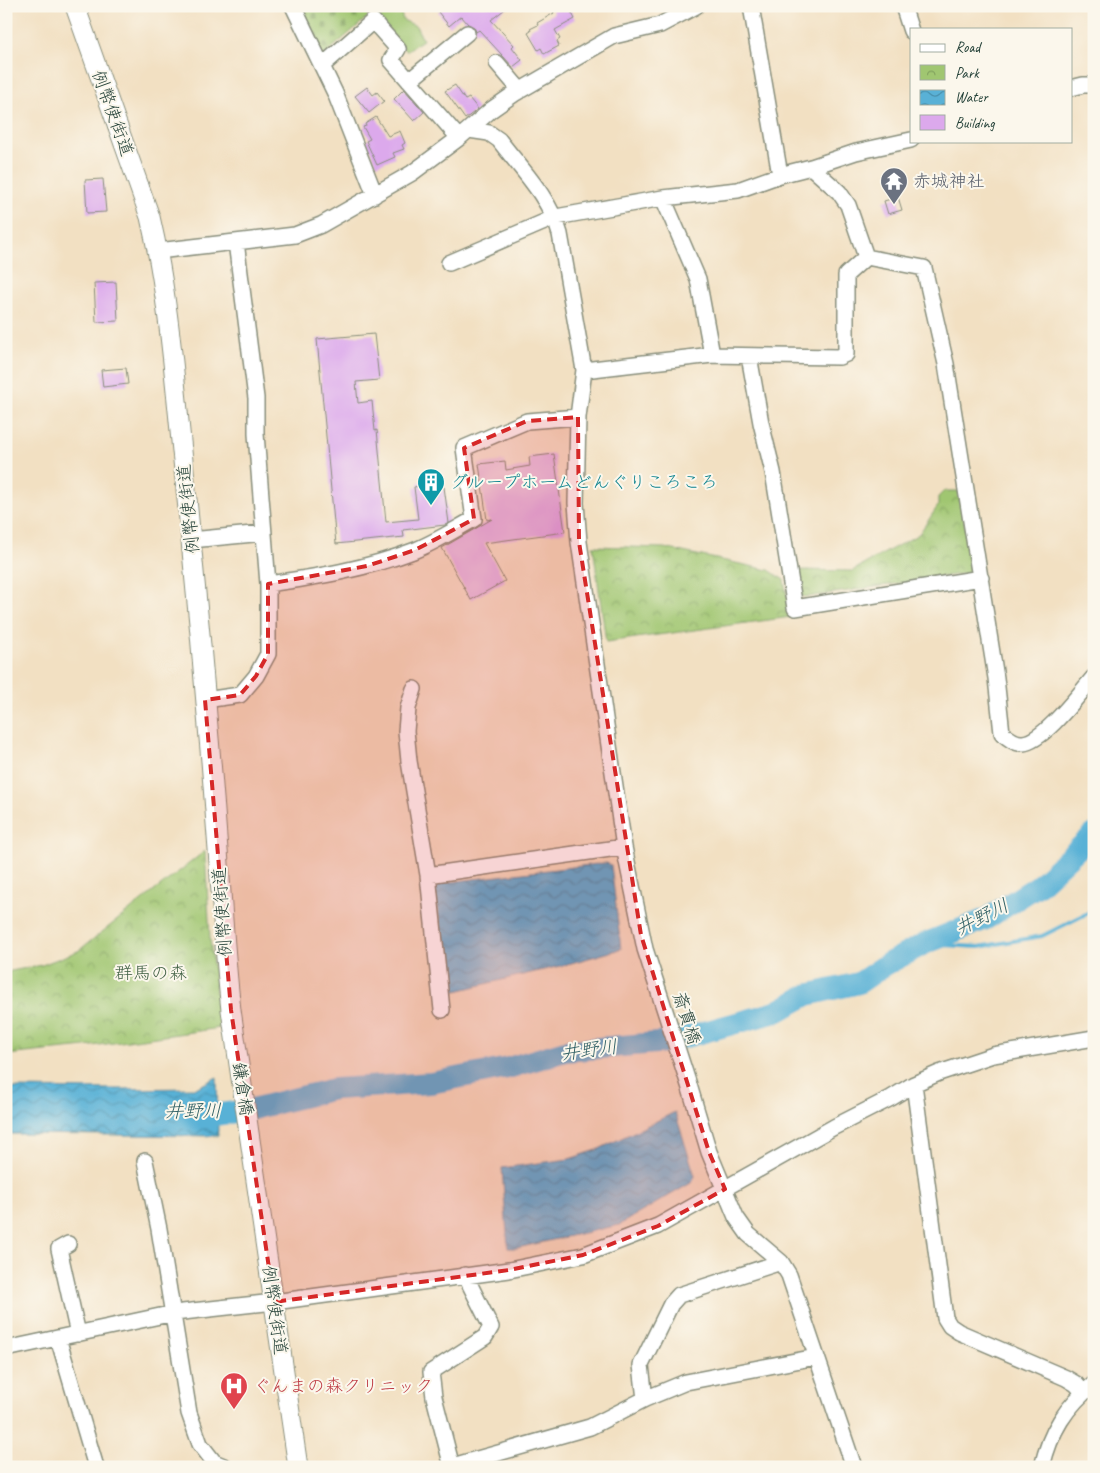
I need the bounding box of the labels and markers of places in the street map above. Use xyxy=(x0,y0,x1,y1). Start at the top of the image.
temple icon: 赤城神社 xyxy=(879,166,909,205)
place label: 赤城神社 xyxy=(913,170,985,192)
building icon: グループホームどんぐりころころ xyxy=(416,467,446,506)
place label: グループホームどんぐりころころ xyxy=(450,471,718,493)
hospital icon: ぐんまの森クリニック xyxy=(219,1371,249,1410)
place label: ぐんまの森クリニック xyxy=(253,1375,433,1397)

